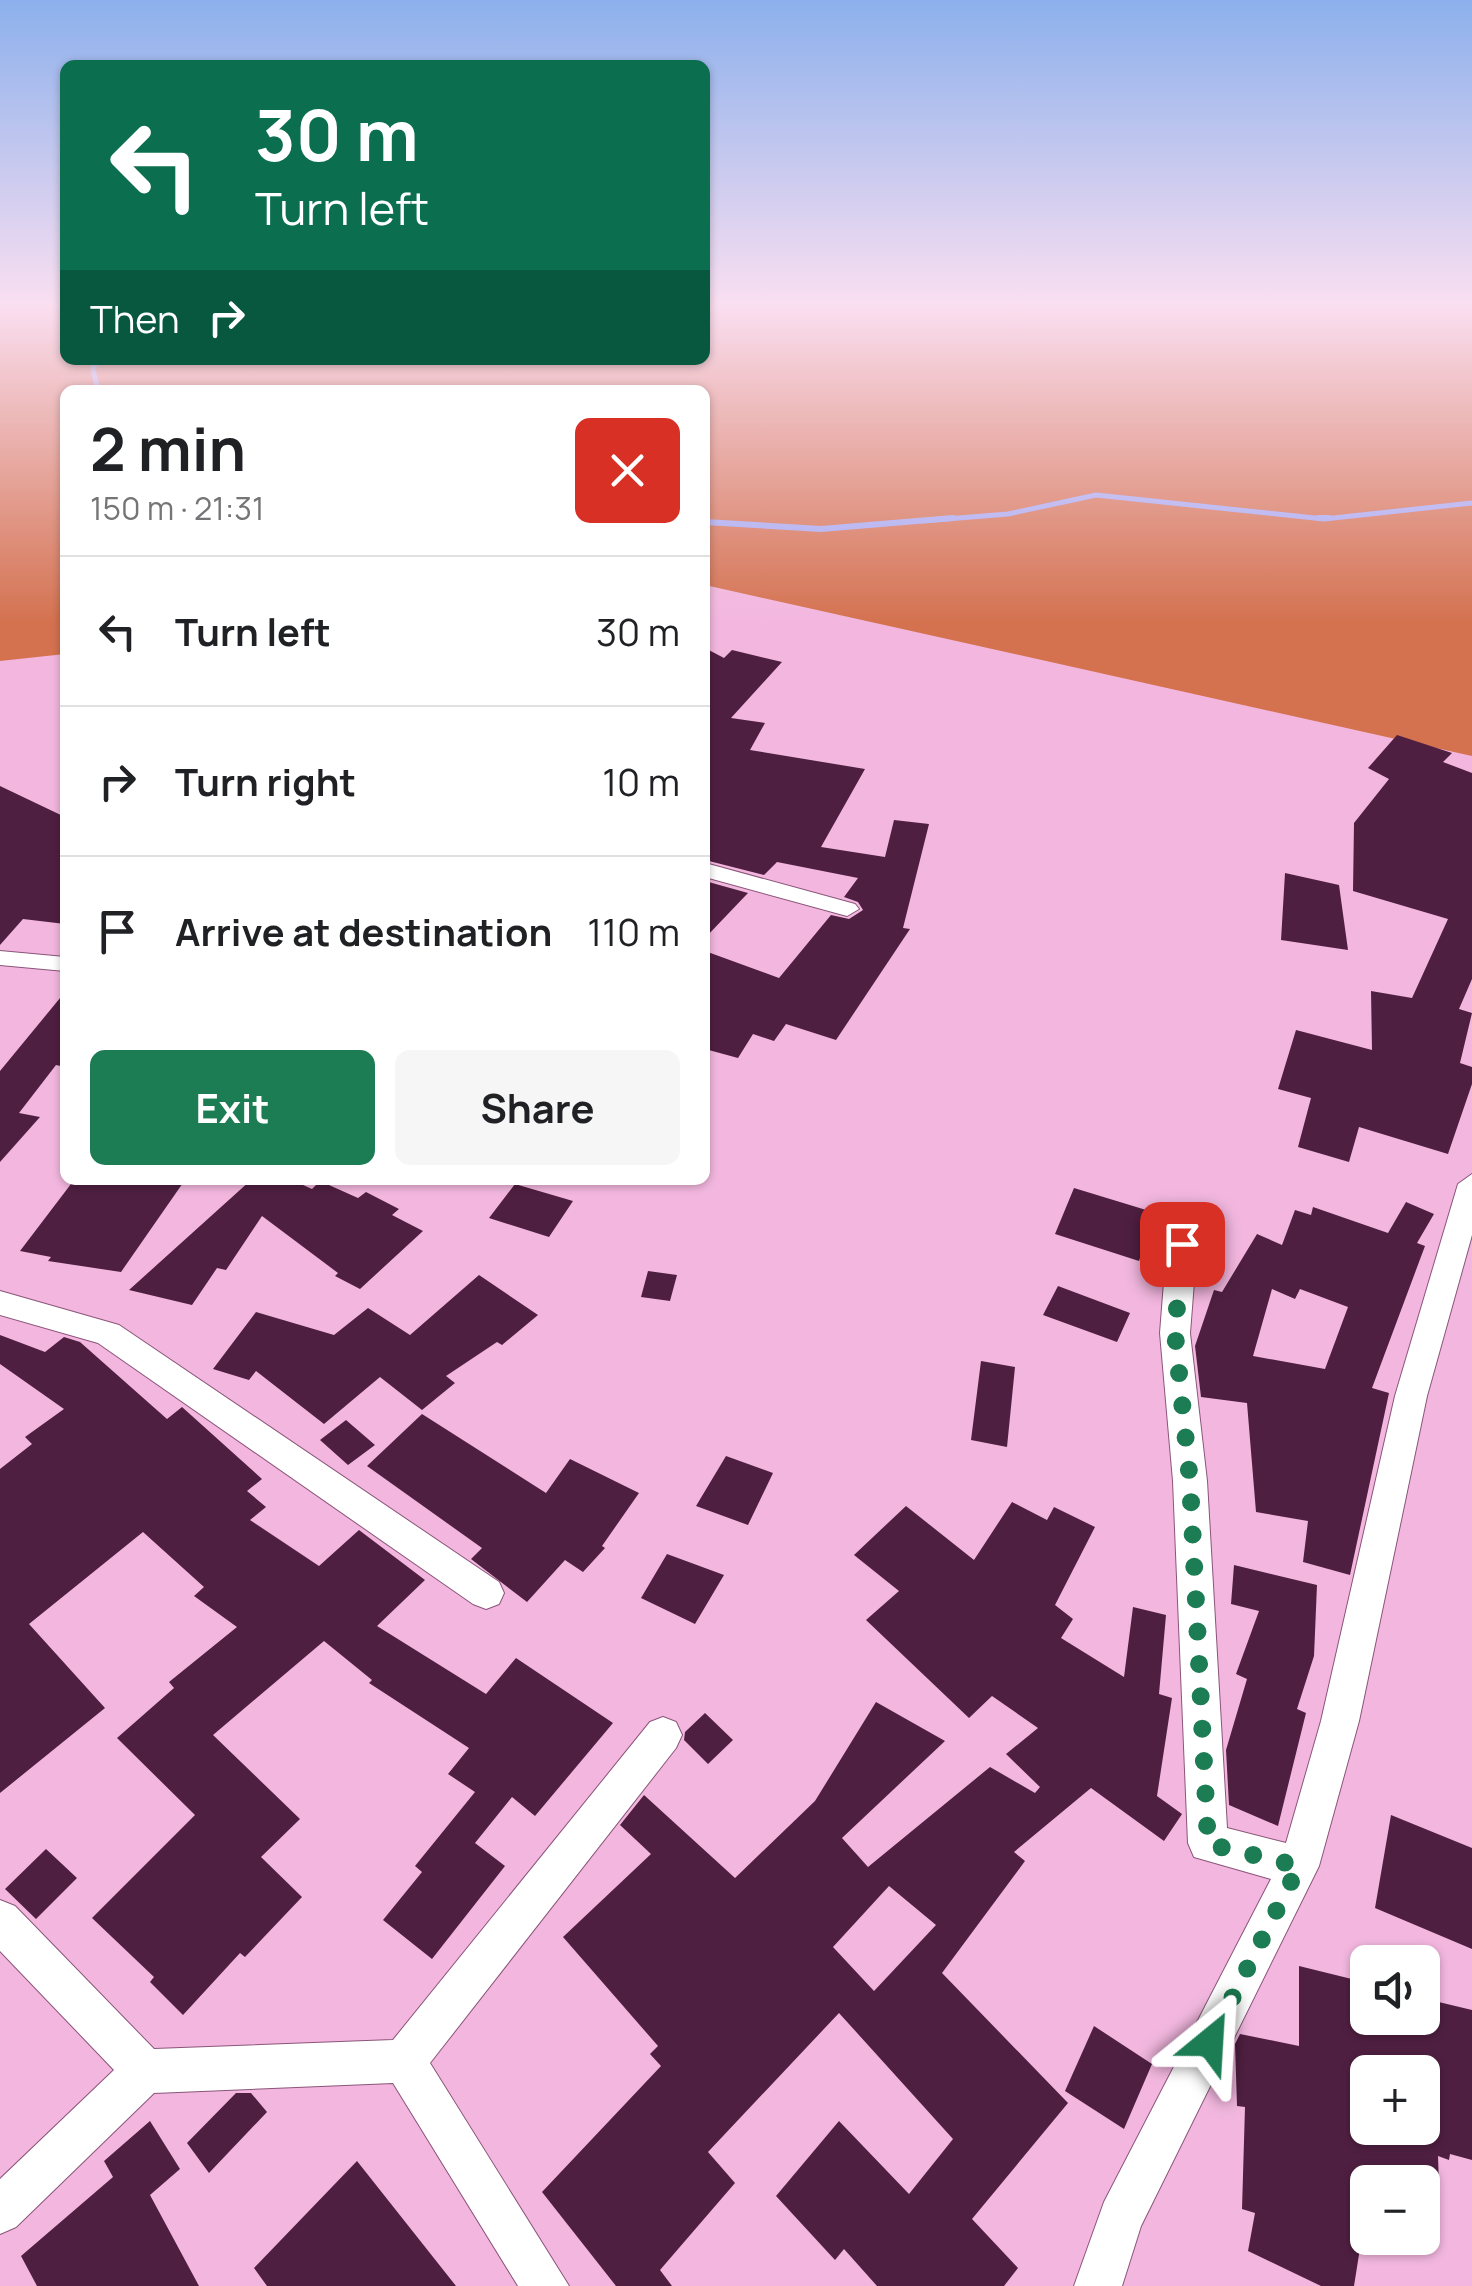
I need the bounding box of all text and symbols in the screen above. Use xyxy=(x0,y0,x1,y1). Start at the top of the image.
text: 30 m xyxy=(255,86,419,182)
icon: left xyxy=(90,100,220,230)
text: Turn left xyxy=(255,177,429,239)
icon: right xyxy=(199,290,254,345)
text: Then xyxy=(90,292,179,344)
text: 2 min xyxy=(90,407,246,489)
button: close xyxy=(575,418,680,523)
text: 150 m · 21:31 xyxy=(90,486,265,530)
icon: left xyxy=(90,604,145,659)
text: Turn left xyxy=(175,605,331,657)
text: 30 m xyxy=(596,605,680,657)
icon: right xyxy=(90,754,145,809)
text: Turn right xyxy=(175,755,356,807)
text: 10 m xyxy=(602,755,680,807)
icon: arrive xyxy=(90,904,145,959)
text: Arrive at destination xyxy=(175,905,552,957)
text: 110 m xyxy=(587,905,680,957)
button: Exit xyxy=(90,1050,375,1165)
button: Share xyxy=(395,1050,680,1165)
pin xyxy=(1140,1202,1225,1287)
icon: arrive xyxy=(1155,1217,1210,1272)
map controls xyxy=(1350,1945,1440,2255)
button: sound xyxy=(1350,1945,1440,2035)
position arrow xyxy=(1158,1990,1262,2094)
button: + xyxy=(1350,2055,1440,2145)
button: − xyxy=(1350,2165,1440,2255)

